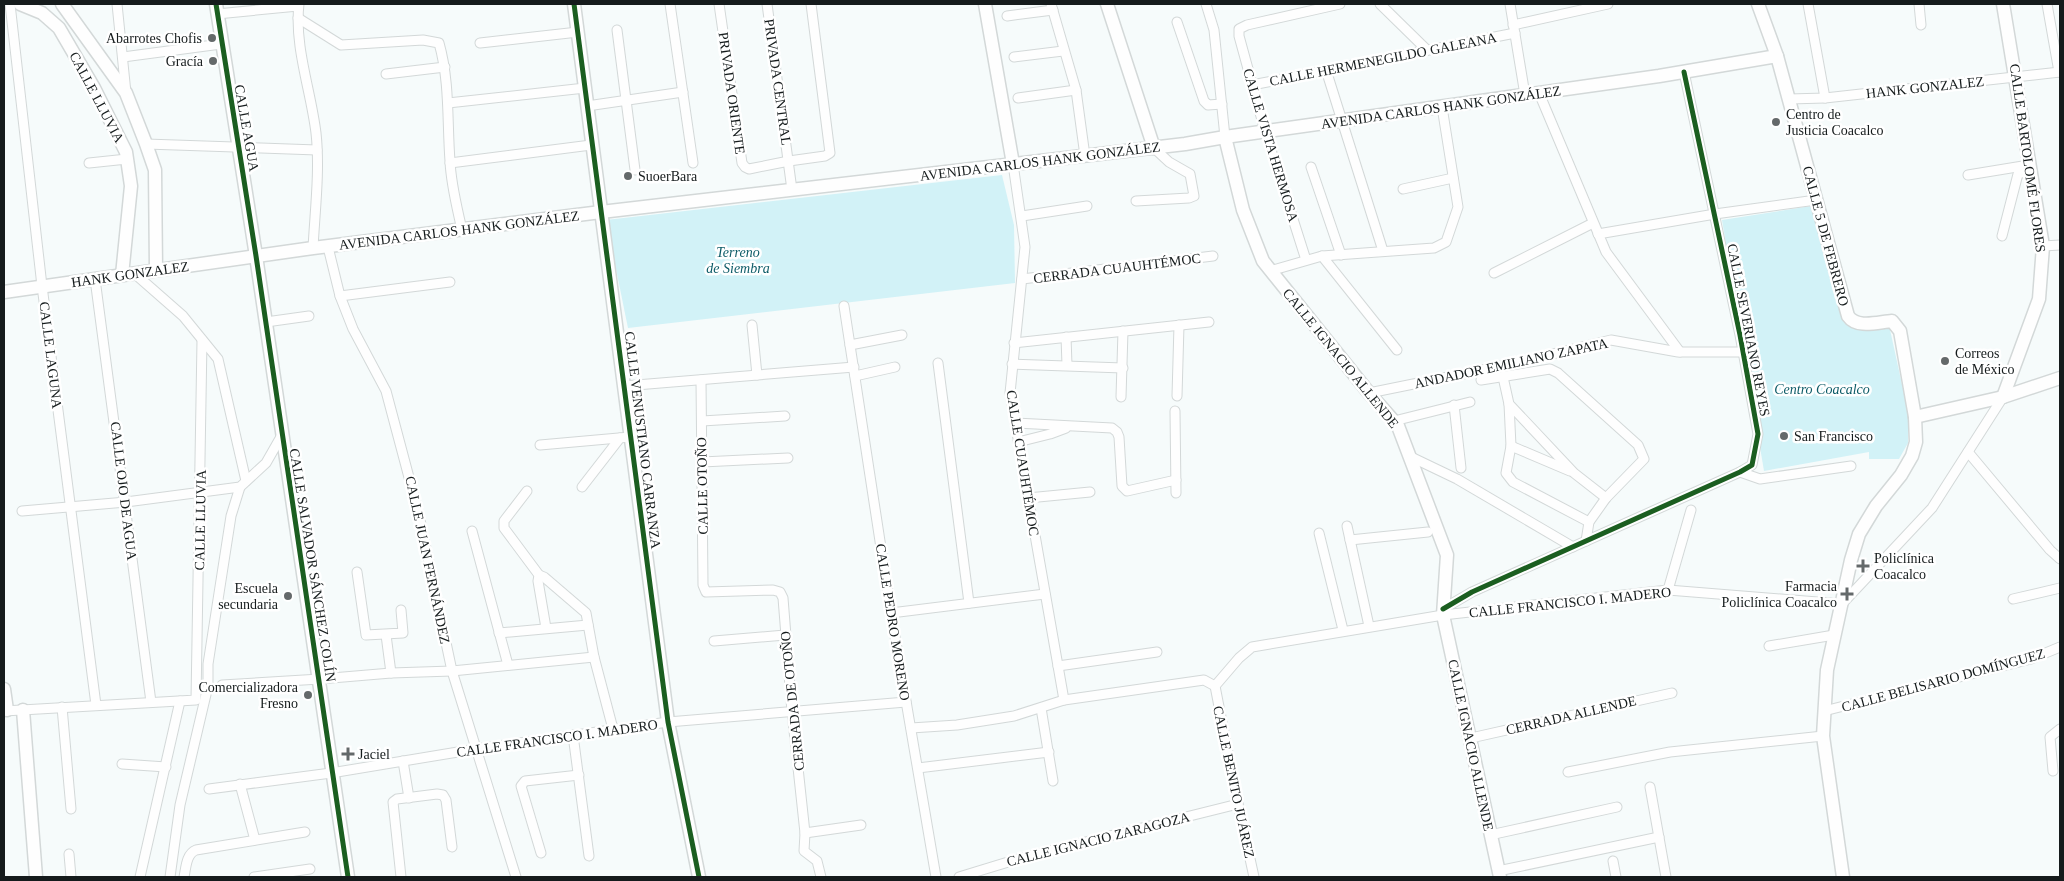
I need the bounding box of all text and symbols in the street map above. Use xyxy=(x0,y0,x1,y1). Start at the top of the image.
street label: PRIVADA CENTRAL xyxy=(761,18,794,146)
street label: CALLE HERMENEGILDO GALEANA xyxy=(1268,30,1499,89)
place label: Abarrotes Chofis xyxy=(106,31,202,46)
street label: PRIVADA ORIENTE xyxy=(716,31,747,155)
marker: Abarrotes Chofis xyxy=(206,32,218,44)
street label: CALLE LLUVIA xyxy=(66,49,127,146)
place label: Gracía xyxy=(166,54,204,69)
marker: Gracía xyxy=(207,55,219,67)
street label: CALLE BARTOLOMÉ FLORES xyxy=(2007,63,2049,253)
street label: CALLE VISTA HERMOSA xyxy=(1240,67,1301,225)
street label: HANK GONZALEZ xyxy=(1865,74,1985,101)
street label: AVENIDA CARLOS HANK GONZÁLEZ xyxy=(1320,82,1562,132)
street label: CALLE AGUA xyxy=(231,83,262,174)
place label: Centro de Justicia Coacalco xyxy=(1786,107,1884,138)
marker: Centro de Justicia Coacalco xyxy=(1770,116,1782,128)
street label: AVENIDA CARLOS HANK GONZÁLEZ xyxy=(919,138,1161,184)
street label: CALLE 5 DE FEBRERO xyxy=(1800,165,1851,308)
place label: SuoerBara xyxy=(638,169,698,184)
marker: SuoerBara xyxy=(622,170,634,182)
street label: AVENIDA CARLOS HANK GONZÁLEZ xyxy=(338,207,580,253)
street label: CALLE SEVERIANO REYES xyxy=(1724,242,1773,418)
park label: Terreno de Siembra xyxy=(706,245,770,276)
street label: CERRADA CUAUHTÉMOC xyxy=(1032,250,1202,286)
street label: HANK GONZALEZ xyxy=(70,259,190,290)
street label: CALLE IGNACIO ALLENDE xyxy=(1280,286,1402,431)
street label: CALLE LAGUNA xyxy=(36,301,65,410)
street label: CALLE VENUSTIANO CARRANZA xyxy=(622,330,663,551)
street label: ANDADOR EMILIANO ZAPATA xyxy=(1413,335,1610,391)
place label: Correos de México xyxy=(1955,346,2014,377)
marker: Correos de México xyxy=(1939,355,1951,367)
park label: Centro Coacalco xyxy=(1774,382,1870,397)
street label: CALLE CUAUHTÉMOC xyxy=(1004,389,1042,537)
street label: CALLE OJO DE AGUA xyxy=(108,421,140,562)
place label: San Francisco xyxy=(1794,429,1873,444)
marker: San Francisco xyxy=(1778,430,1790,442)
street label: CALLE OTOÑO xyxy=(694,437,711,535)
street label: CALLE SALVADOR SÁNCHEZ COLÍN xyxy=(287,447,339,683)
street label: CALLE LLUVIA xyxy=(192,469,209,570)
street label: CALLE JUAN FERNÁNDEZ xyxy=(402,475,454,645)
street label: CALLE PEDRO MORENO xyxy=(873,543,912,702)
place label: Policlínica Coacalco xyxy=(1874,551,1935,582)
marker: Policlínica Coacalco xyxy=(1856,559,1870,573)
place label: Farmacia Policlínica Coacalco xyxy=(1722,579,1838,610)
place label: Escuela secundaria xyxy=(218,581,279,612)
street label: CALLE FRANCISCO I. MADERO xyxy=(1468,584,1672,621)
marker: Farmacia Policlínica Coacalco xyxy=(1841,588,1853,600)
marker: Escuela secundaria xyxy=(282,590,294,602)
street label: CERRADA DE OTOÑO xyxy=(778,630,807,772)
street label: CALLE BELISARIO DOMÍNGUEZ xyxy=(1840,645,2046,715)
street label: CALLE IGNACIO ALLENDE xyxy=(1445,658,1496,832)
place label: Comercializadora Fresno xyxy=(198,680,299,711)
marker: Comercializadora Fresno xyxy=(302,689,314,701)
street label: CERRADA ALLENDE xyxy=(1504,693,1638,738)
street label: CALLE BENITO JUÁREZ xyxy=(1210,704,1258,860)
street label: CALLE FRANCISCO I. MADERO xyxy=(456,717,659,760)
place label: Jaciel xyxy=(358,747,390,762)
marker: Jaciel xyxy=(342,748,354,760)
street label: CALLE IGNACIO ZARAGOZA xyxy=(1005,809,1192,870)

